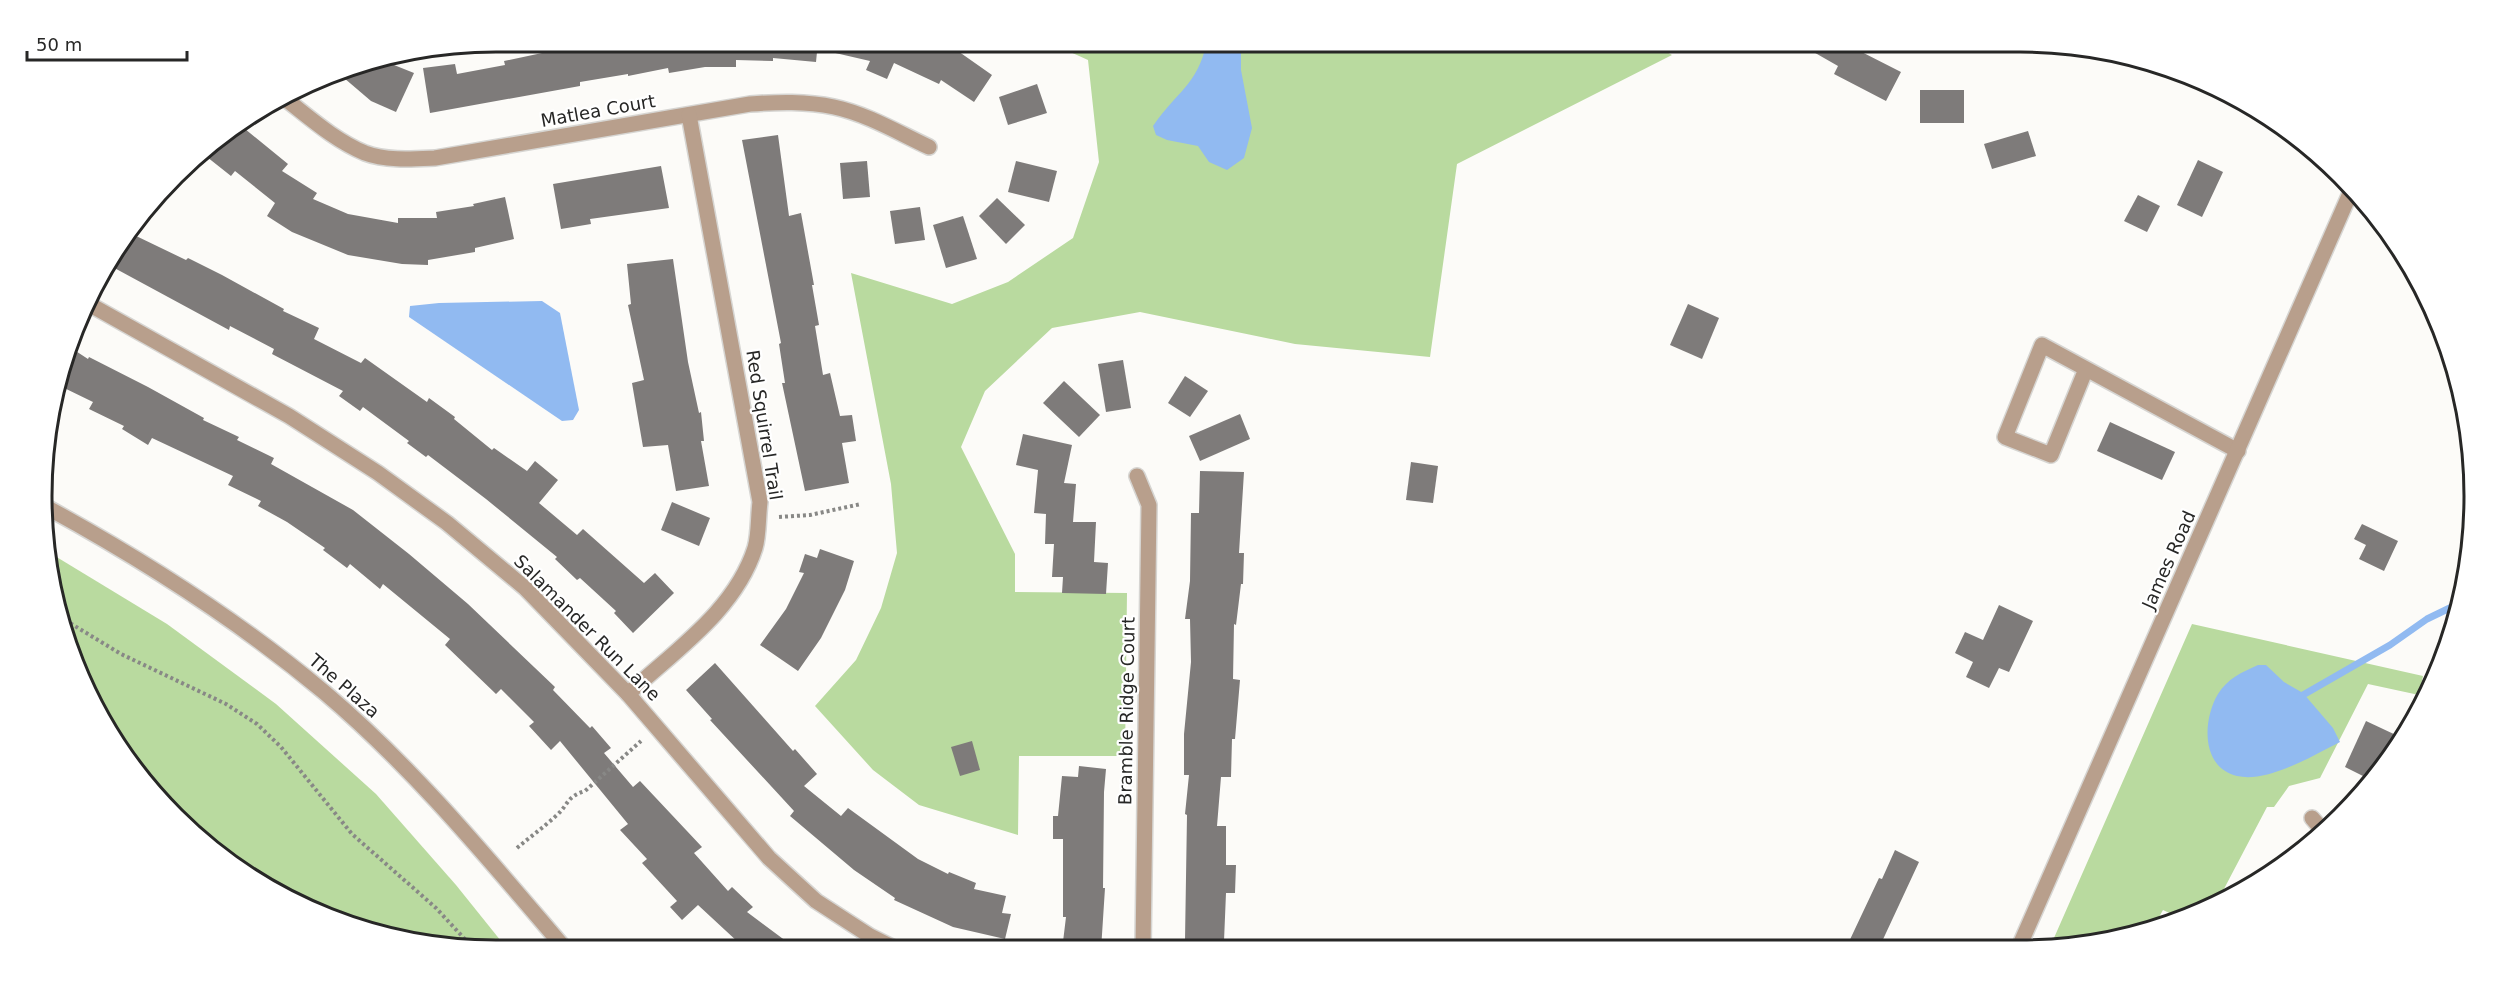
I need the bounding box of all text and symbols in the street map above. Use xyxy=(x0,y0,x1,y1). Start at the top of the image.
scale bar xyxy=(27,24,188,62)
text: 50 m xyxy=(36,34,82,55)
street label: Matlea Court xyxy=(539,90,657,131)
street label: Red Squirrel Trail xyxy=(742,348,787,502)
street label: James Road xyxy=(2137,507,2200,613)
street label: Salamander Run Lane xyxy=(510,550,665,705)
street label: Bramble Ridge Court xyxy=(1114,617,1139,805)
street label: The Plaza xyxy=(304,649,384,722)

